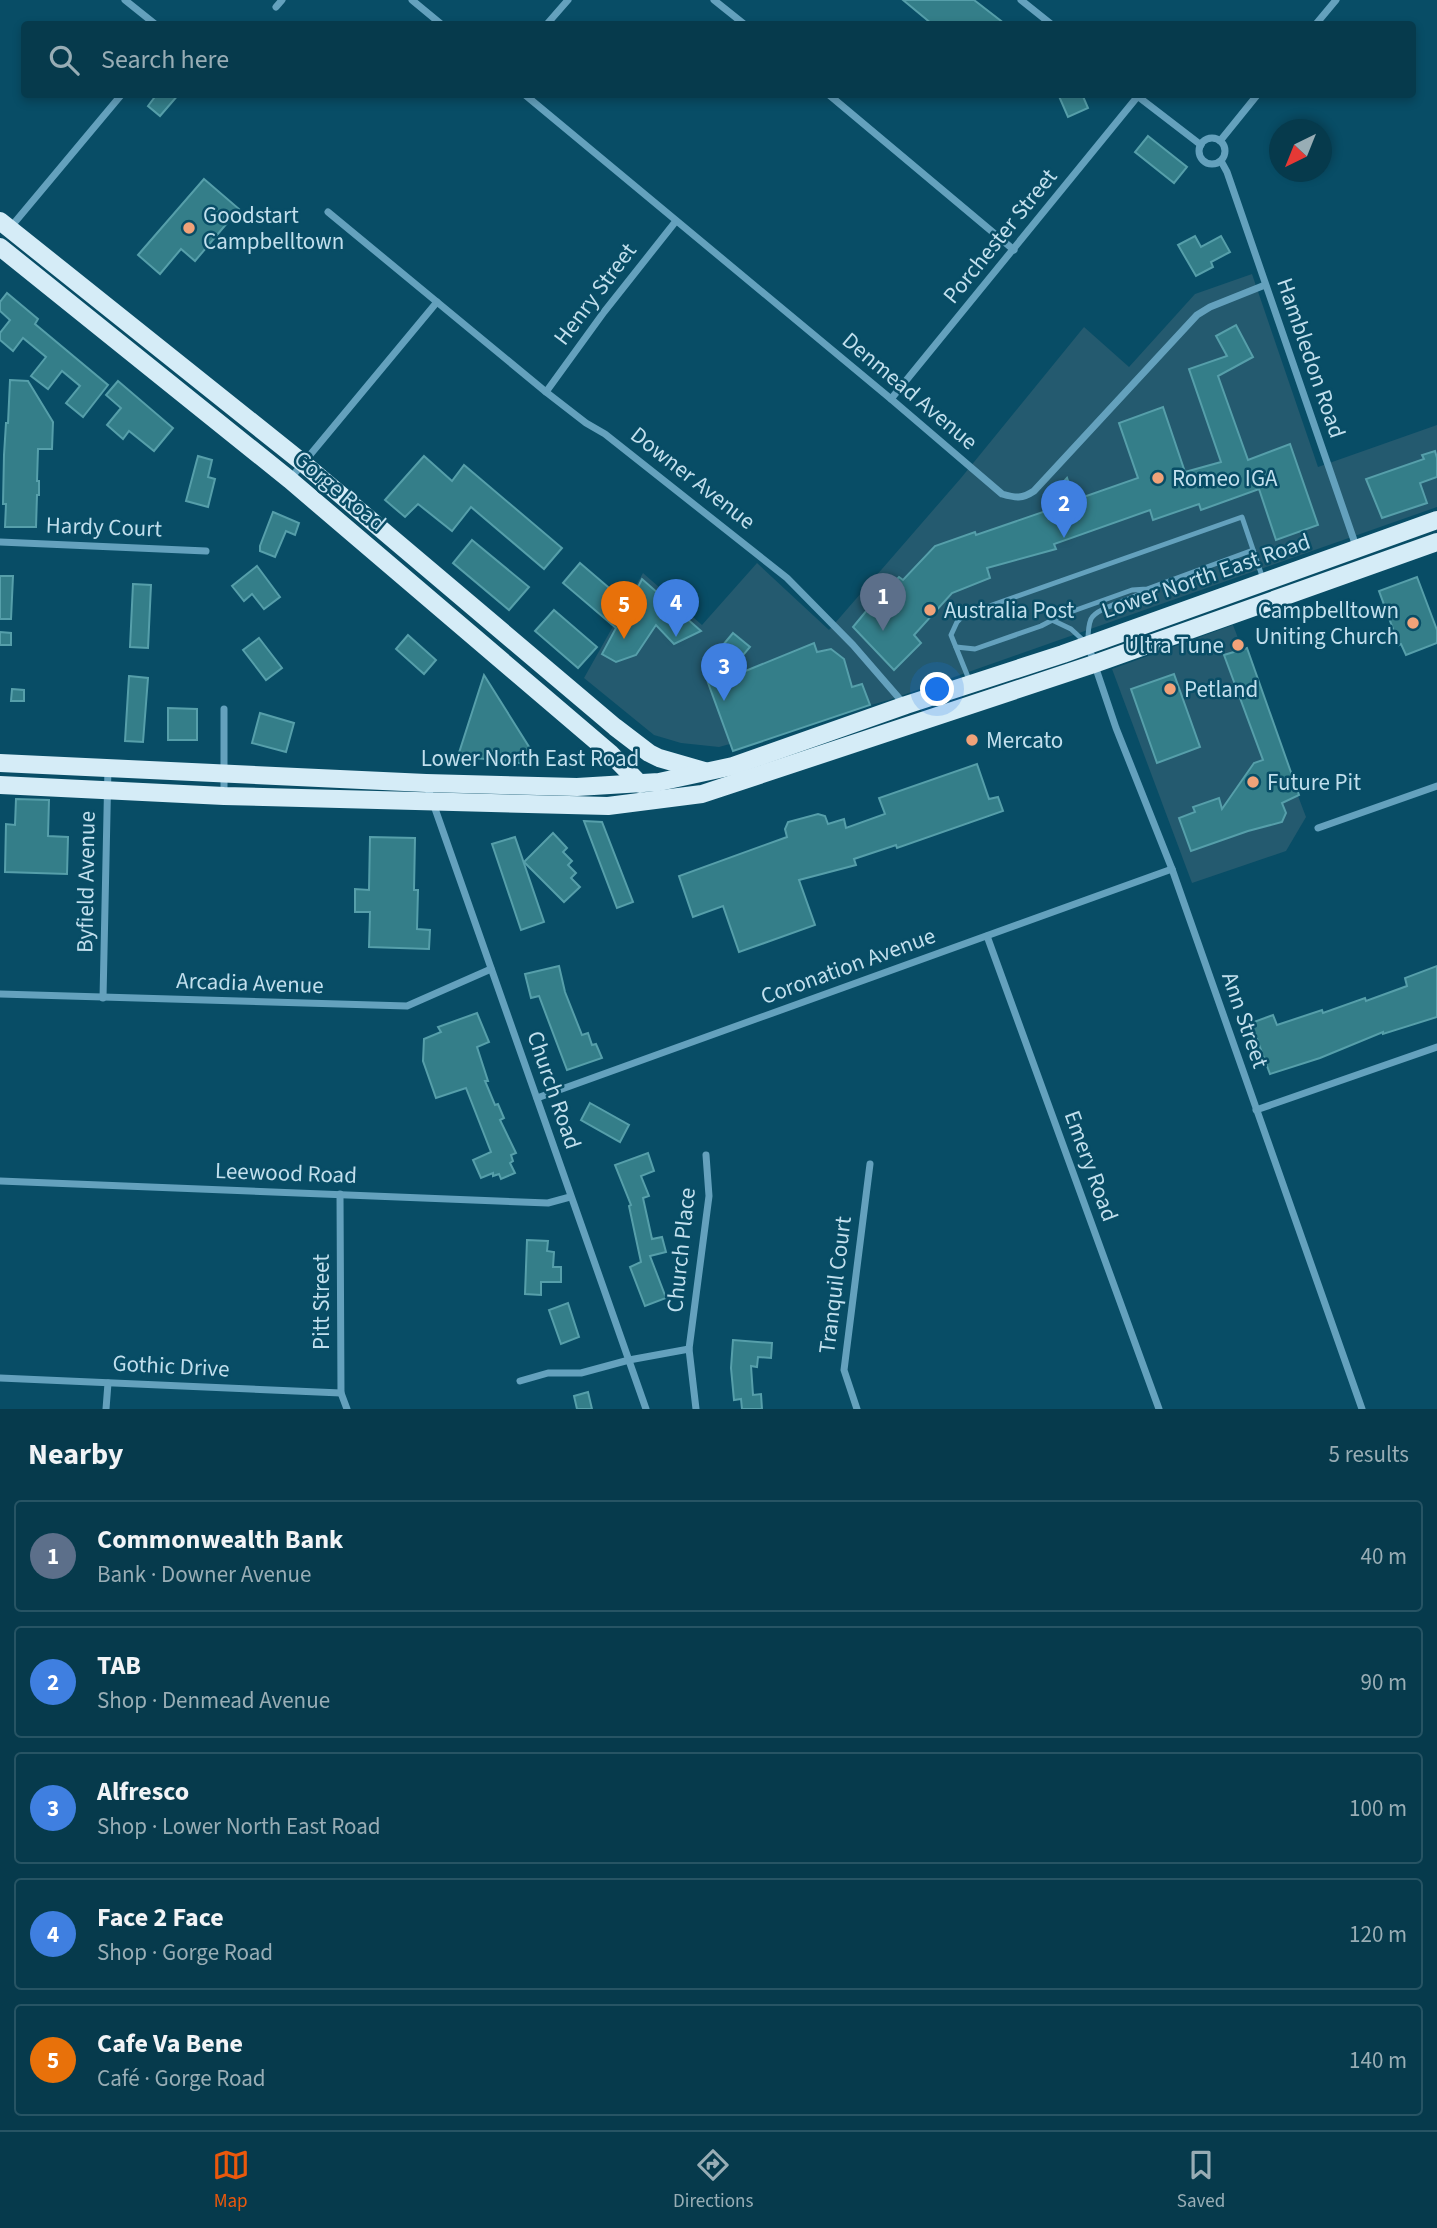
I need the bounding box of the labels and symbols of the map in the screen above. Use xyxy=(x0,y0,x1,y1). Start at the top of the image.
north arrow xyxy=(1269,119,1332,182)
street label: Porchester Street xyxy=(935,161,1065,311)
place label: Goodstart Campbelltown xyxy=(203,199,344,258)
marker: Goodstart Campbelltown xyxy=(181,220,197,236)
street label: Henry Street xyxy=(546,236,645,352)
street label: Hambledon Road xyxy=(1268,273,1354,443)
street label: Denmead Avenue xyxy=(835,324,985,458)
street label: Downer Avenue xyxy=(624,419,762,537)
street label: Gorge Road xyxy=(287,443,393,539)
place label: Romeo IGA xyxy=(1172,462,1278,495)
marker: Romeo IGA xyxy=(1150,470,1166,486)
pin: 2 xyxy=(1041,480,1087,538)
street label: Hardy Court xyxy=(45,508,163,546)
street label: Lower North East Road xyxy=(1097,525,1315,627)
pin: 1 xyxy=(860,573,906,631)
pin: 4 xyxy=(653,579,699,637)
pin: 5 xyxy=(601,581,647,639)
place label: Australia Post xyxy=(944,594,1075,627)
place label: Campbelltown Uniting Church xyxy=(1255,594,1399,653)
marker: Australia Post xyxy=(922,602,938,618)
marker: Campbelltown Uniting Church xyxy=(1405,615,1421,631)
place label: Ultra Tune xyxy=(1124,629,1224,662)
marker: Ultra Tune xyxy=(1230,637,1246,653)
pin: 3 xyxy=(701,643,747,701)
your location xyxy=(920,672,954,706)
place label: Petland xyxy=(1184,673,1258,706)
marker: Petland xyxy=(1162,681,1178,697)
place label: Mercato xyxy=(986,724,1063,757)
marker: Mercato xyxy=(964,732,980,748)
street label: Lower North East Road xyxy=(421,742,639,775)
place label: Future Pit xyxy=(1267,766,1361,799)
marker: Future Pit xyxy=(1245,774,1261,790)
street label: Byfield Avenue xyxy=(68,811,104,953)
street label: Coronation Avenue xyxy=(756,919,940,1013)
street label: Arcadia Avenue xyxy=(176,964,324,1002)
street label: Ann Street xyxy=(1213,967,1277,1073)
street label: Church Road xyxy=(518,1027,590,1153)
street label: Emery Road xyxy=(1056,1106,1126,1226)
street label: Leewood Road xyxy=(214,1154,358,1192)
street label: Church Place xyxy=(658,1186,704,1314)
street label: Tranquil Court xyxy=(810,1214,860,1356)
street label: Pitt Street xyxy=(305,1254,338,1350)
street label: Gothic Drive xyxy=(112,1346,230,1386)

